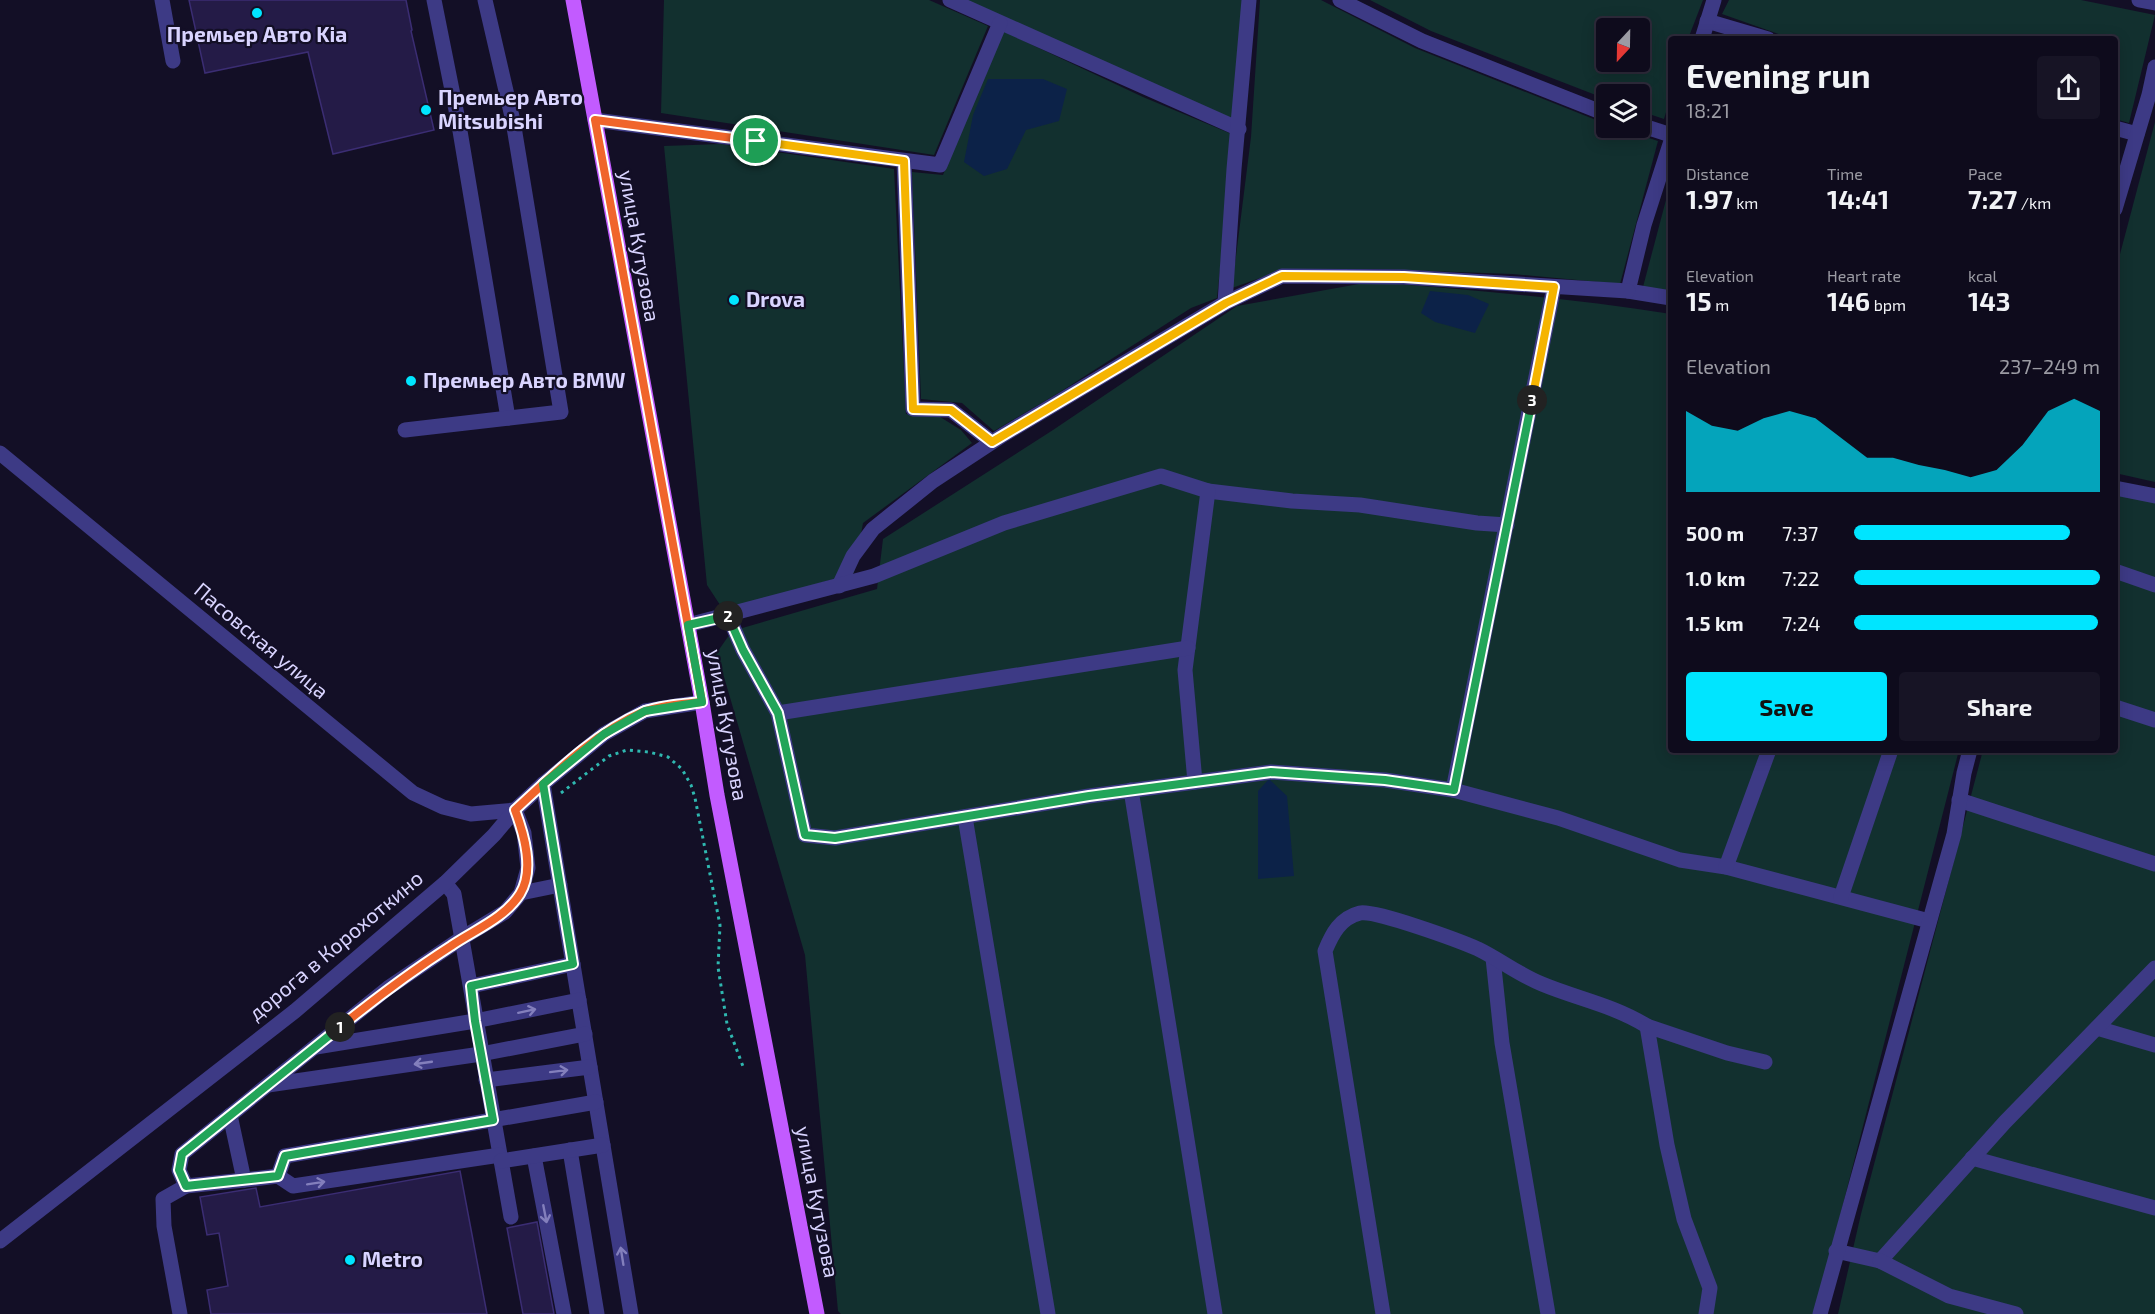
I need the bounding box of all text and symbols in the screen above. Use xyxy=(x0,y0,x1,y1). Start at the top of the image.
marker: Премьер Авто Kia xyxy=(250,6,264,20)
north arrow xyxy=(1596,18,1650,72)
map controls xyxy=(1596,18,1650,138)
place label: Премьер Авто Kia xyxy=(167,21,347,46)
text: Evening run xyxy=(1686,55,1871,95)
button: share xyxy=(2037,56,2100,119)
place label: Премьер Авто Mitsubishi xyxy=(438,84,583,133)
button: layers xyxy=(1596,84,1650,138)
text: 18:21 xyxy=(1686,98,1730,122)
marker: Премьер Авто Mitsubishi xyxy=(419,103,433,117)
pin xyxy=(730,115,781,166)
icon: arrive xyxy=(739,124,772,157)
text: Distance xyxy=(1686,164,1749,183)
text: Time xyxy=(1827,164,1863,183)
text: Pace xyxy=(1968,164,2002,183)
street label: улица Кутузова xyxy=(614,168,666,324)
text: 1.97 xyxy=(1686,183,1733,214)
text: 14:41 xyxy=(1827,183,1889,214)
text: 7:27 xyxy=(1968,183,2017,214)
text: km xyxy=(1733,193,1758,212)
text: /km xyxy=(2017,193,2051,212)
text: Elevation xyxy=(1686,266,1754,285)
text: Heart rate xyxy=(1827,266,1901,285)
text: kcal xyxy=(1968,266,1997,285)
text: 15 xyxy=(1686,285,1712,316)
text: 146 xyxy=(1827,285,1870,316)
text: 143 xyxy=(1968,285,2011,316)
place label: Drova xyxy=(746,286,805,311)
marker: Drova xyxy=(727,293,741,307)
text: m xyxy=(1712,295,1729,314)
text: bpm xyxy=(1870,295,1906,314)
text: Elevation xyxy=(1686,354,1771,378)
text: 237–249 m xyxy=(1999,354,2100,378)
place label: Премьер Авто BMW xyxy=(423,367,625,392)
marker: Премьер Авто BMW xyxy=(404,374,418,388)
pin: 3 xyxy=(1517,385,1547,415)
text: 3 xyxy=(1527,390,1537,409)
text: 500 m xyxy=(1686,521,1744,545)
text: 7:37 xyxy=(1782,521,1818,545)
text: 1.0 km xyxy=(1686,566,1745,590)
text: 7:22 xyxy=(1782,566,1819,590)
street label: Пасовская улица xyxy=(189,576,334,704)
pin: 2 xyxy=(713,601,743,631)
text: 2 xyxy=(723,606,733,625)
text: 1.5 km xyxy=(1686,611,1744,635)
text: 7:24 xyxy=(1782,611,1821,635)
street label: улица Кутузова xyxy=(702,647,754,803)
button: Save xyxy=(1686,672,1887,741)
button: Share xyxy=(1899,672,2100,741)
street label: дорога в Корохоткино xyxy=(243,865,427,1025)
one-way arrow xyxy=(517,1004,536,1016)
pin: 1 xyxy=(325,1012,355,1042)
text: 1 xyxy=(337,1017,343,1036)
one-way arrow xyxy=(414,1057,434,1068)
one-way arrow xyxy=(548,1065,568,1076)
street label: улица Кутузова xyxy=(791,1124,845,1280)
one-way arrow xyxy=(306,1177,326,1188)
one-way arrow xyxy=(539,1203,550,1223)
place label: Metro xyxy=(362,1246,423,1271)
one-way arrow xyxy=(616,1247,627,1267)
marker: Metro xyxy=(343,1253,357,1267)

